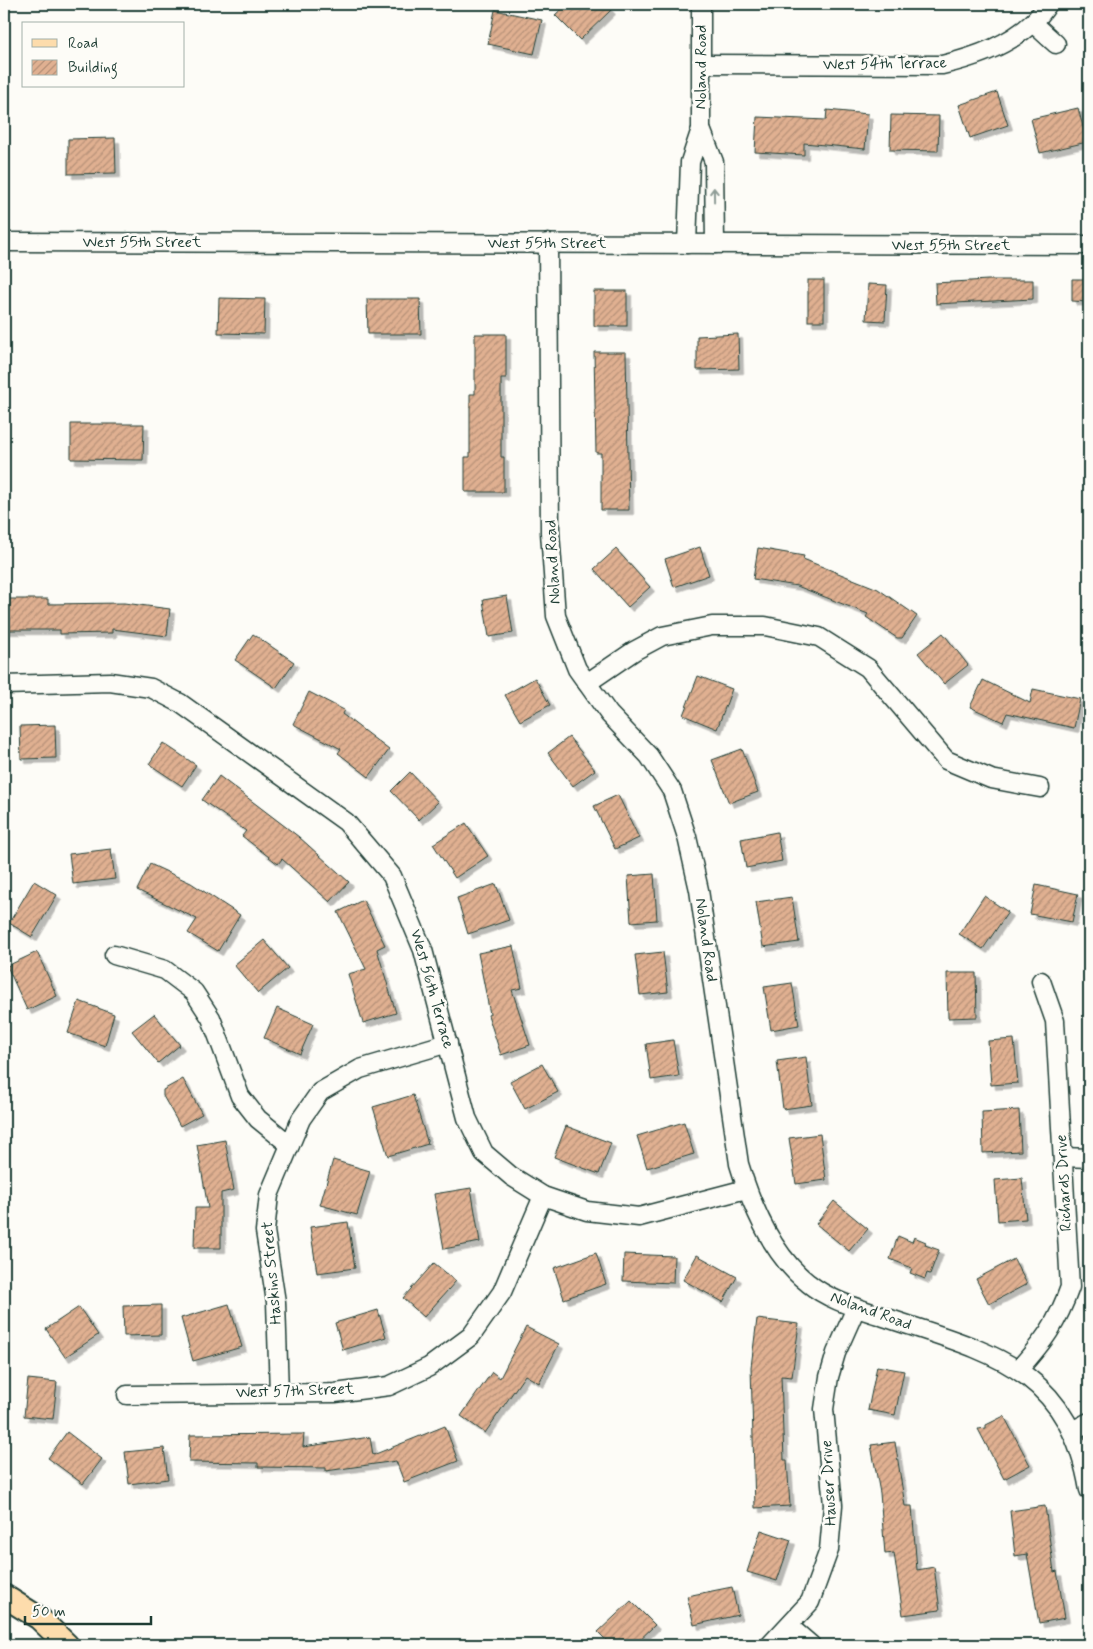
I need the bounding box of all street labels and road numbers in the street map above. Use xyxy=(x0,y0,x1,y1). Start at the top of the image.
street label: Noland Road xyxy=(691,25,712,109)
street label: West 54th Terrace xyxy=(823,52,948,76)
street label: West 55th Street xyxy=(83,232,202,253)
street label: West 55th Street xyxy=(488,233,607,254)
street label: West 55th Street xyxy=(892,235,1011,256)
street label: Noland Road xyxy=(540,519,566,605)
street label: Noland Road xyxy=(690,897,722,983)
street label: West 56th Terrace xyxy=(405,927,459,1052)
street label: Richards Drive xyxy=(1051,1134,1077,1232)
street label: Haskins Street xyxy=(257,1220,287,1326)
street label: Noland Road xyxy=(828,1287,914,1335)
street label: West 57th Street xyxy=(235,1378,355,1404)
street label: Hauser Drive xyxy=(816,1439,842,1527)

